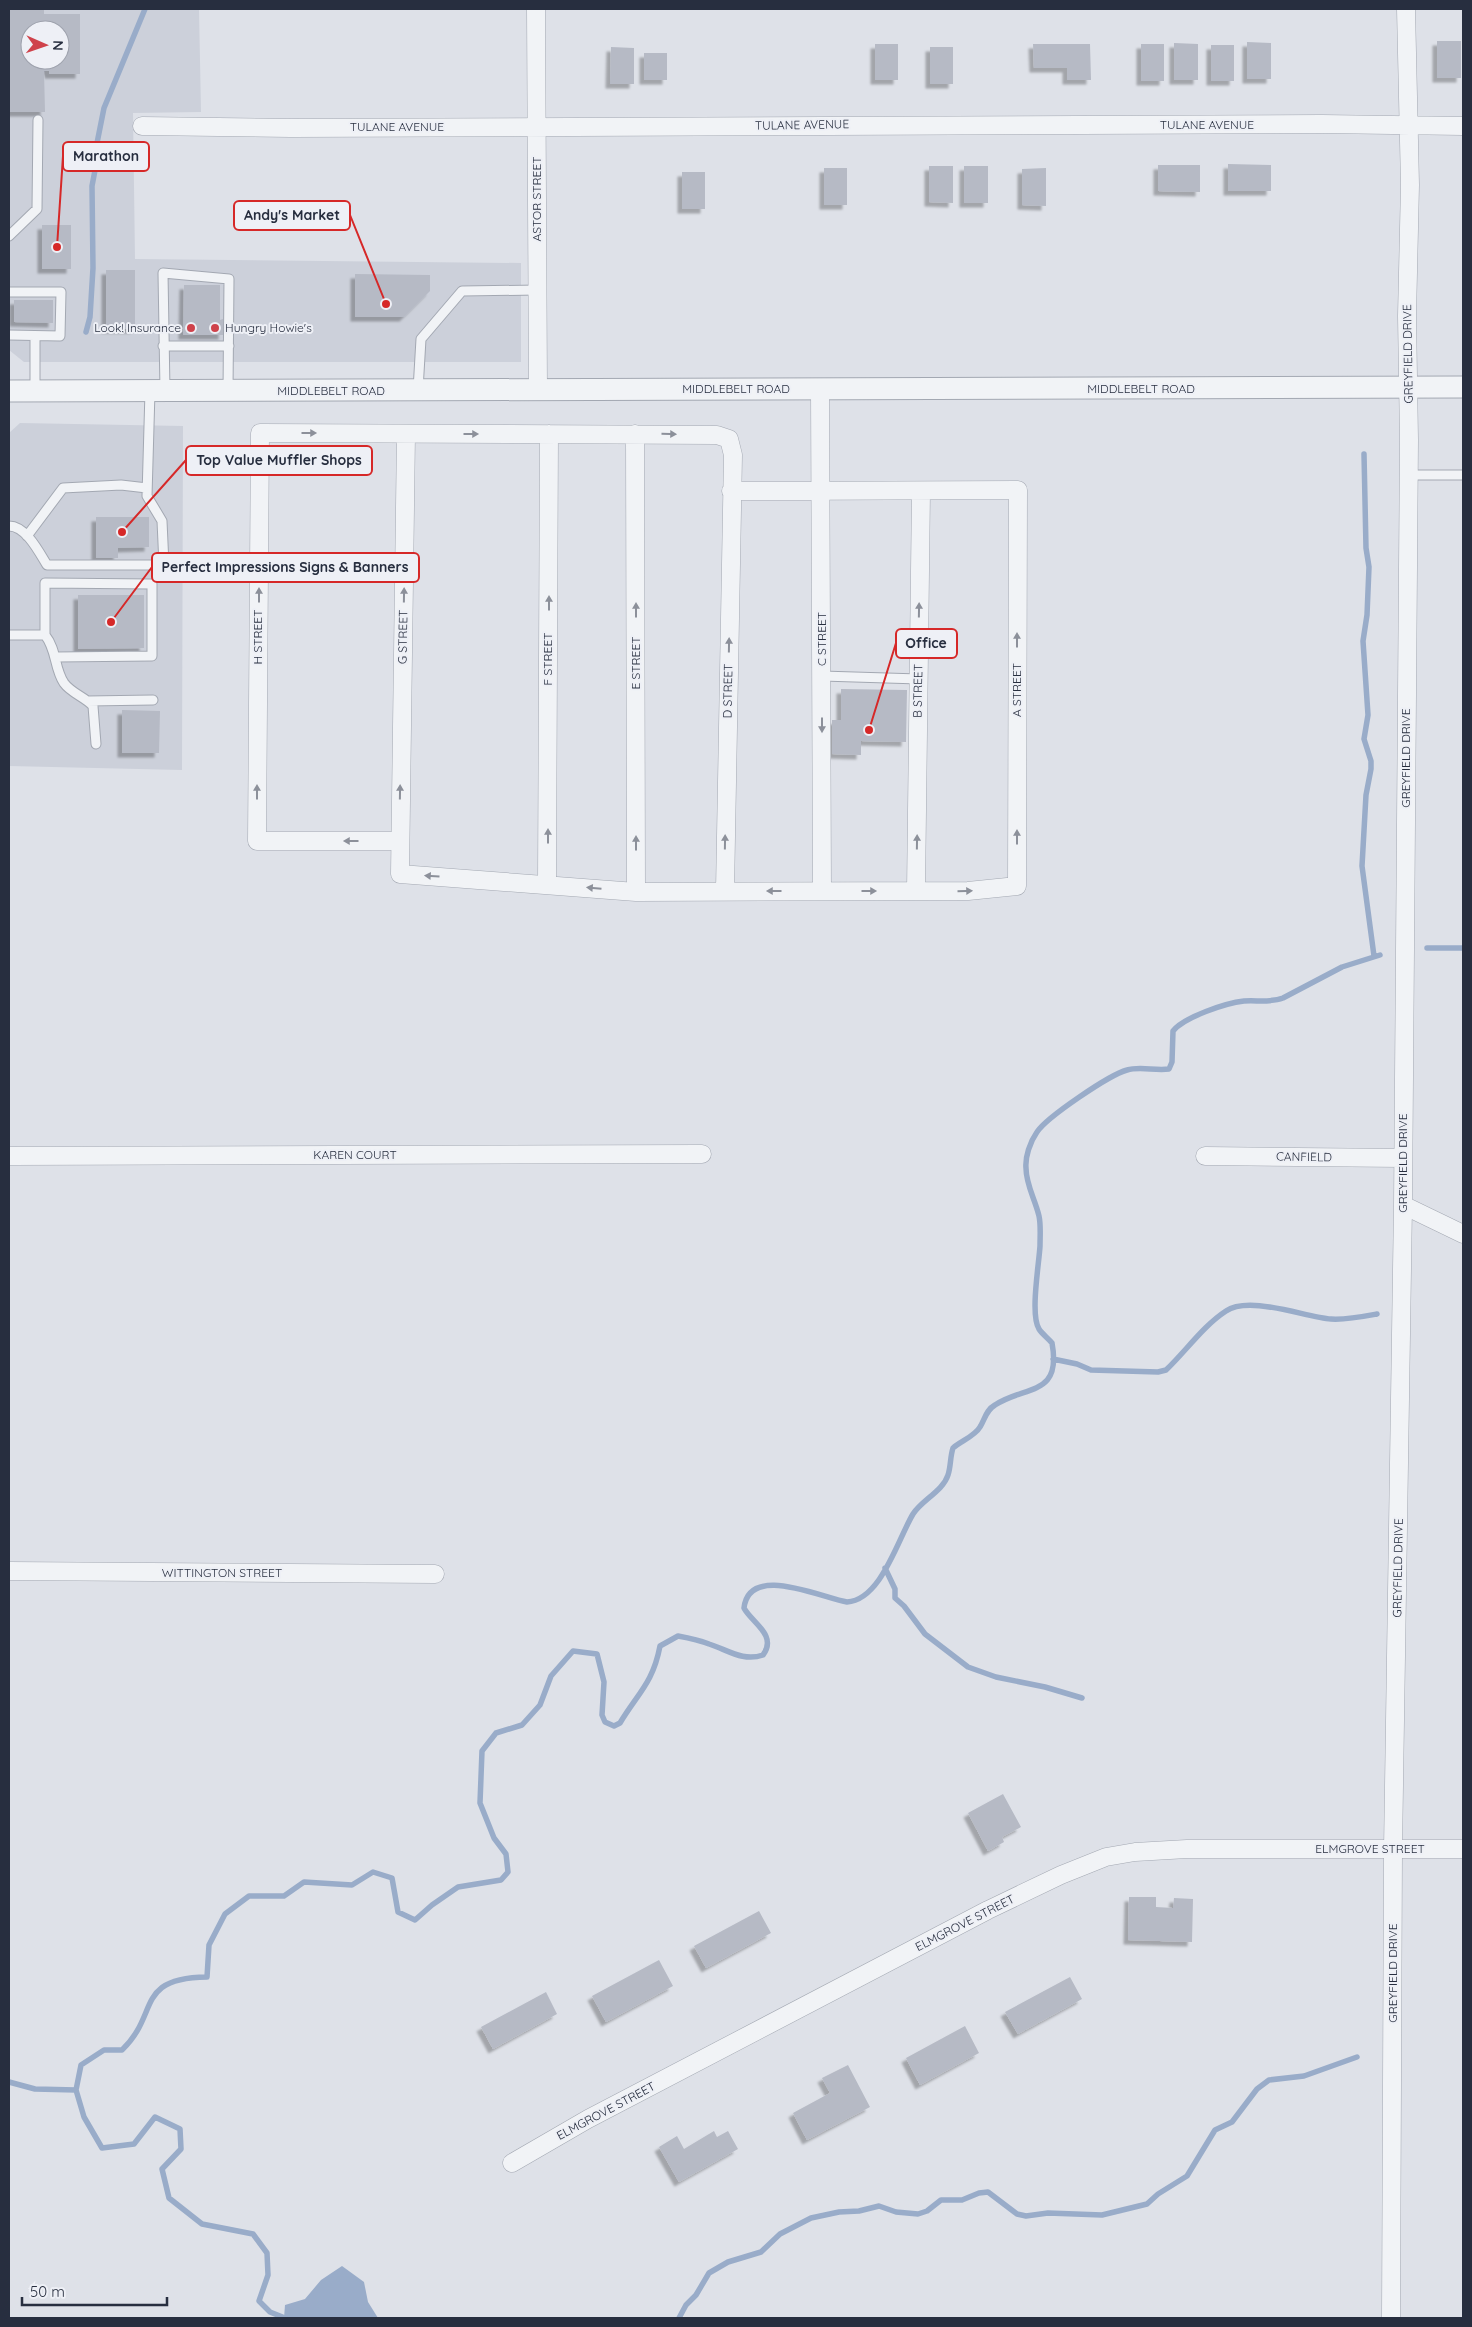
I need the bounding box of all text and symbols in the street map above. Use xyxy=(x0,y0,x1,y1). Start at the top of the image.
north arrow xyxy=(20,20,70,70)
text: N xyxy=(49,40,67,51)
street label: TULANE AVENUE xyxy=(755,116,849,133)
street label: TULANE AVENUE xyxy=(1160,117,1254,132)
street label: TULANE AVENUE xyxy=(350,119,444,134)
callout: Marathon xyxy=(63,142,149,171)
text: Marathon xyxy=(73,147,139,165)
street label: ASTOR STREET xyxy=(529,157,544,241)
callout: Andy's Market xyxy=(234,201,350,230)
text: Andy's Market xyxy=(244,206,340,224)
street label: GREYFIELD DRIVE xyxy=(1399,304,1416,404)
place label: Look! Insurance xyxy=(94,320,181,335)
place label: Hungry Howie's xyxy=(225,320,312,335)
marker: Look! Insurance xyxy=(185,322,197,334)
marker: Hungry Howie's xyxy=(209,322,221,334)
street label: MIDDLEBELT ROAD xyxy=(682,381,790,396)
street label: MIDDLEBELT ROAD xyxy=(1087,381,1195,396)
street label: MIDDLEBELT ROAD xyxy=(277,383,385,398)
one-way arrow xyxy=(301,429,317,437)
one-way arrow xyxy=(463,430,479,438)
one-way arrow xyxy=(661,431,677,439)
callout: Top Value Muffler Shops xyxy=(186,446,372,475)
text: Top Value Muffler Shops xyxy=(196,451,362,469)
callout: Perfect Impressions Signs & Banners xyxy=(152,553,419,582)
text: Perfect Impressions Signs & Banners xyxy=(162,558,409,576)
one-way arrow xyxy=(400,586,408,602)
one-way arrow xyxy=(255,587,263,603)
one-way arrow xyxy=(545,595,553,611)
one-way arrow xyxy=(916,601,924,617)
one-way arrow xyxy=(632,602,640,618)
street label: H STREET xyxy=(250,610,265,664)
street label: G STREET xyxy=(395,610,410,664)
street label: C STREET xyxy=(814,612,829,666)
callout: Office xyxy=(896,629,957,658)
one-way arrow xyxy=(1013,631,1021,647)
street label: F STREET xyxy=(540,633,555,685)
text: Office xyxy=(905,634,947,652)
street label: E STREET xyxy=(628,636,643,690)
one-way arrow xyxy=(725,636,733,652)
street label: D STREET xyxy=(720,663,735,719)
street label: A STREET xyxy=(1009,663,1024,717)
street label: B STREET xyxy=(910,664,925,718)
street label: GREYFIELD DRIVE xyxy=(1398,708,1413,808)
one-way arrow xyxy=(818,717,826,733)
one-way arrow xyxy=(253,784,261,800)
one-way arrow xyxy=(397,784,405,800)
one-way arrow xyxy=(544,827,552,843)
one-way arrow xyxy=(1013,829,1021,845)
one-way arrow xyxy=(722,834,730,850)
one-way arrow xyxy=(913,834,921,850)
one-way arrow xyxy=(632,835,640,851)
one-way arrow xyxy=(343,837,359,845)
one-way arrow xyxy=(423,872,439,880)
one-way arrow xyxy=(585,884,601,892)
one-way arrow xyxy=(957,886,973,894)
one-way arrow xyxy=(765,887,781,895)
one-way arrow xyxy=(861,887,877,895)
street label: GREYFIELD DRIVE xyxy=(1395,1113,1410,1213)
street label: KAREN COURT xyxy=(313,1147,397,1162)
street label: CANFIELD xyxy=(1276,1149,1332,1164)
street label: GREYFIELD DRIVE xyxy=(1389,1518,1406,1618)
street label: WITTINGTON STREET xyxy=(162,1565,282,1580)
street label: ELMGROVE STREET xyxy=(1315,1841,1425,1856)
street label: ELMGROVE STREET xyxy=(913,1891,1017,1954)
street label: GREYFIELD DRIVE xyxy=(1385,1923,1400,2023)
street label: ELMGROVE STREET xyxy=(554,2078,658,2143)
scale bar xyxy=(22,2274,168,2306)
text: 50 m xyxy=(30,2282,65,2301)

